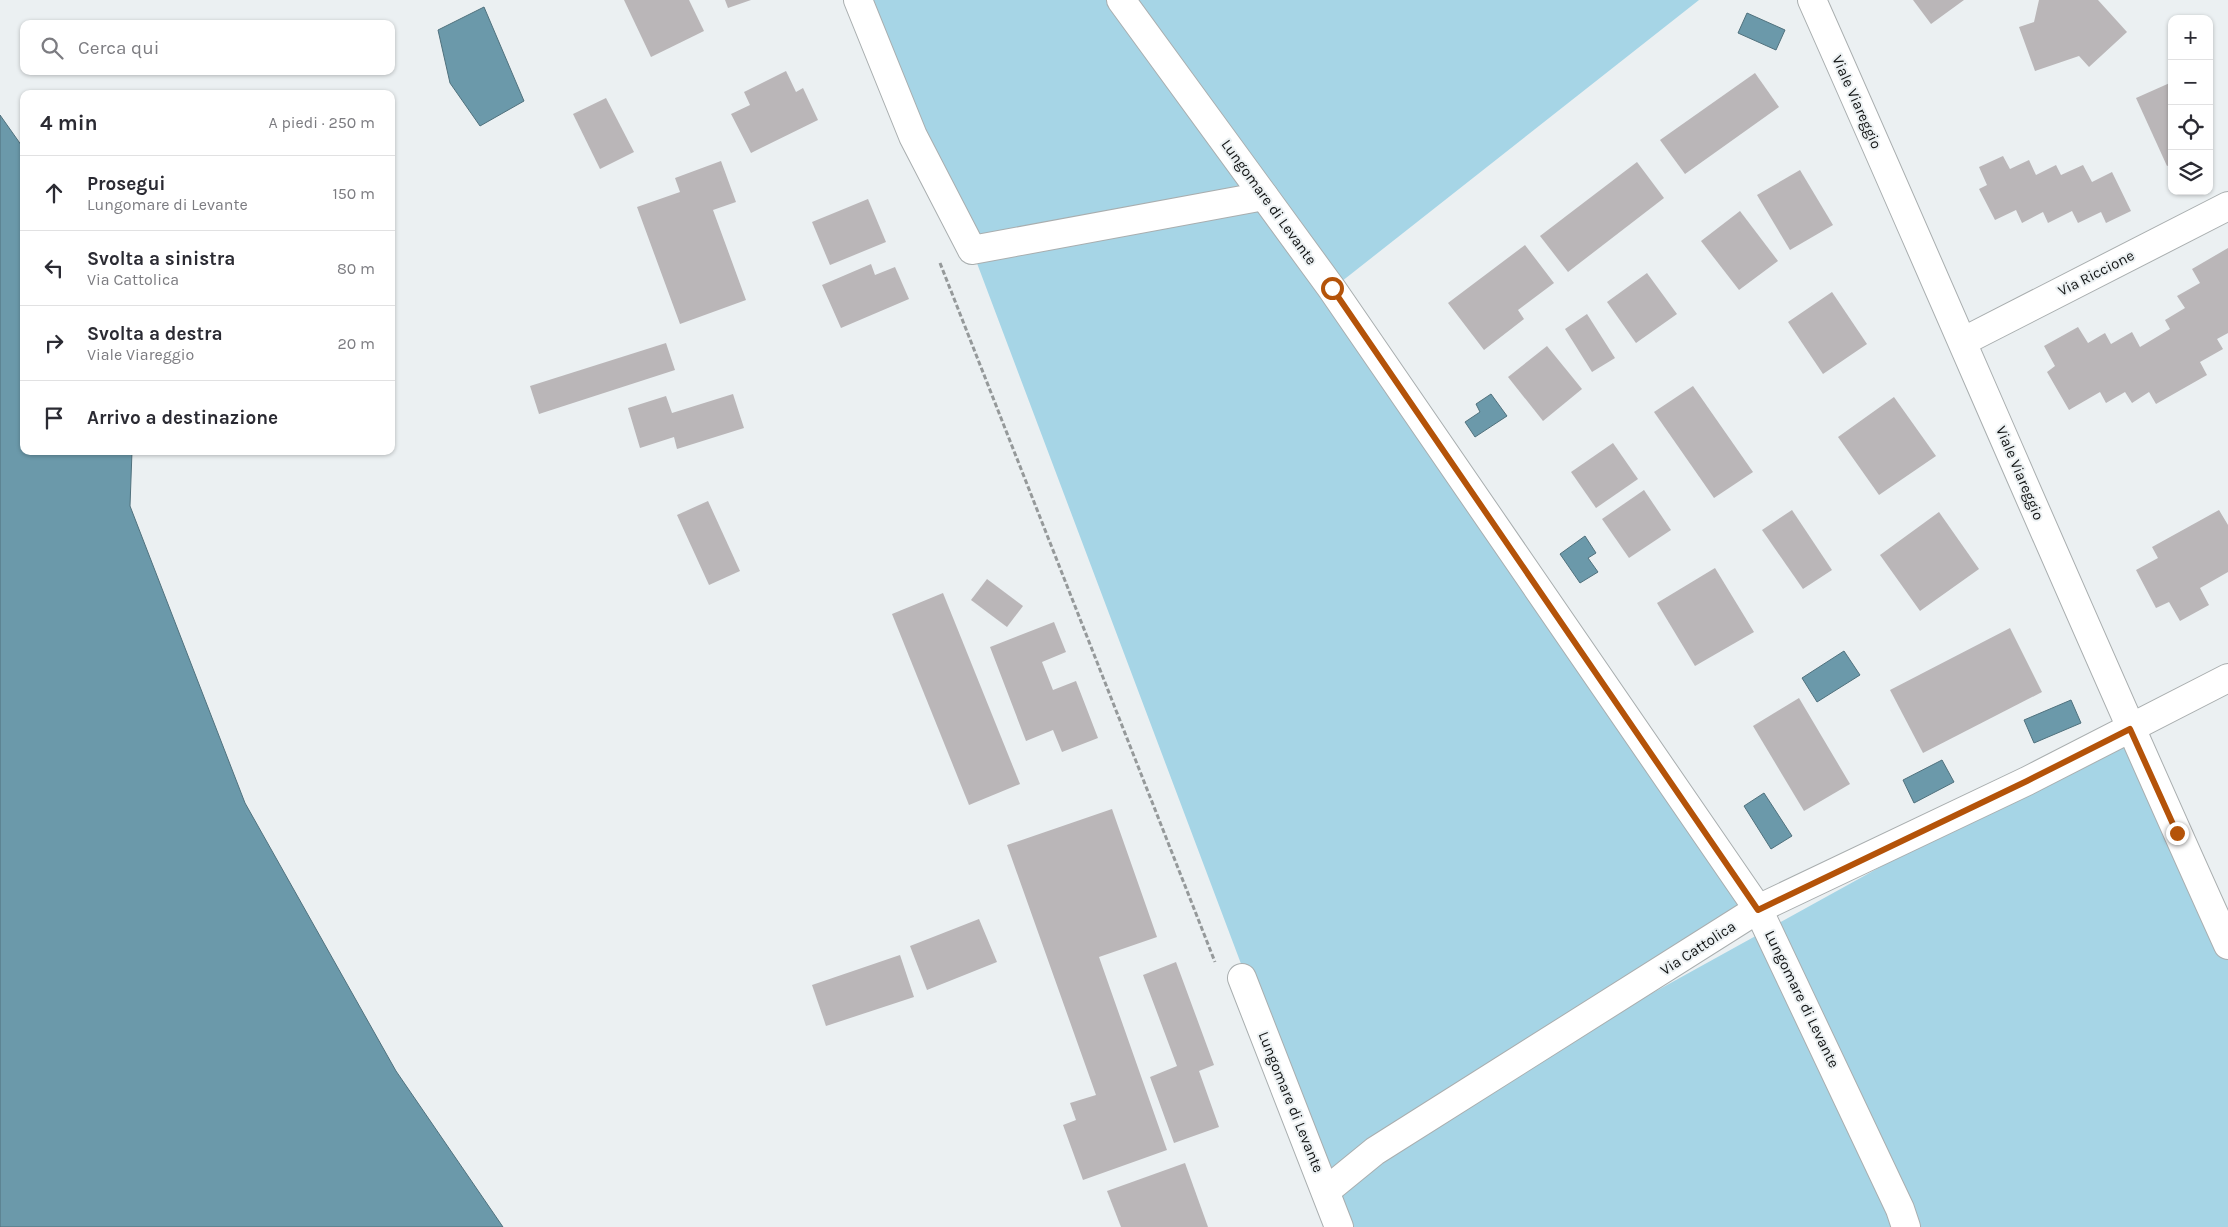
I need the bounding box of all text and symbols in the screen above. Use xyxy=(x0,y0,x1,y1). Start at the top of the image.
map controls xyxy=(2168,15,2213,195)
button: + xyxy=(2168,15,2213,60)
search box xyxy=(20,20,395,75)
icon: search xyxy=(38,34,66,62)
text: Cerca qui xyxy=(78,37,159,59)
street label: Viale Viareggio xyxy=(1828,52,1886,152)
button: − xyxy=(2168,60,2213,105)
button: locate xyxy=(2168,105,2213,150)
text: 4 min xyxy=(40,111,98,135)
text: A piedi · 250 m xyxy=(268,113,375,132)
street label: Lungomare di Levante xyxy=(1217,136,1321,268)
button: layers xyxy=(2168,150,2213,195)
text: Prosegui xyxy=(87,173,166,195)
icon: ahead xyxy=(40,179,68,207)
text: 150 m xyxy=(332,184,375,203)
text: Lungomare di Levante xyxy=(87,195,248,214)
street label: Via Riccione xyxy=(2055,246,2137,300)
text: Svolta a sinistra xyxy=(87,248,235,270)
icon: left xyxy=(40,254,68,282)
text: 80 m xyxy=(337,259,375,278)
text: Via Cattolica xyxy=(87,270,179,289)
route start xyxy=(1321,277,1344,300)
text: Svolta a destra xyxy=(87,323,223,345)
icon: right xyxy=(40,329,68,357)
text: 20 m xyxy=(337,334,375,353)
text: Viale Viareggio xyxy=(87,345,194,364)
icon: arrive xyxy=(40,404,68,432)
text: Arrivo a destinazione xyxy=(87,407,278,429)
street label: Viale Viareggio xyxy=(1992,423,2048,523)
route end xyxy=(2166,822,2189,845)
street label: Via Cattolica xyxy=(1657,917,1739,979)
street label: Lungomare di Levante xyxy=(1761,927,1843,1071)
street label: Lungomare di Levante xyxy=(1254,1029,1328,1175)

